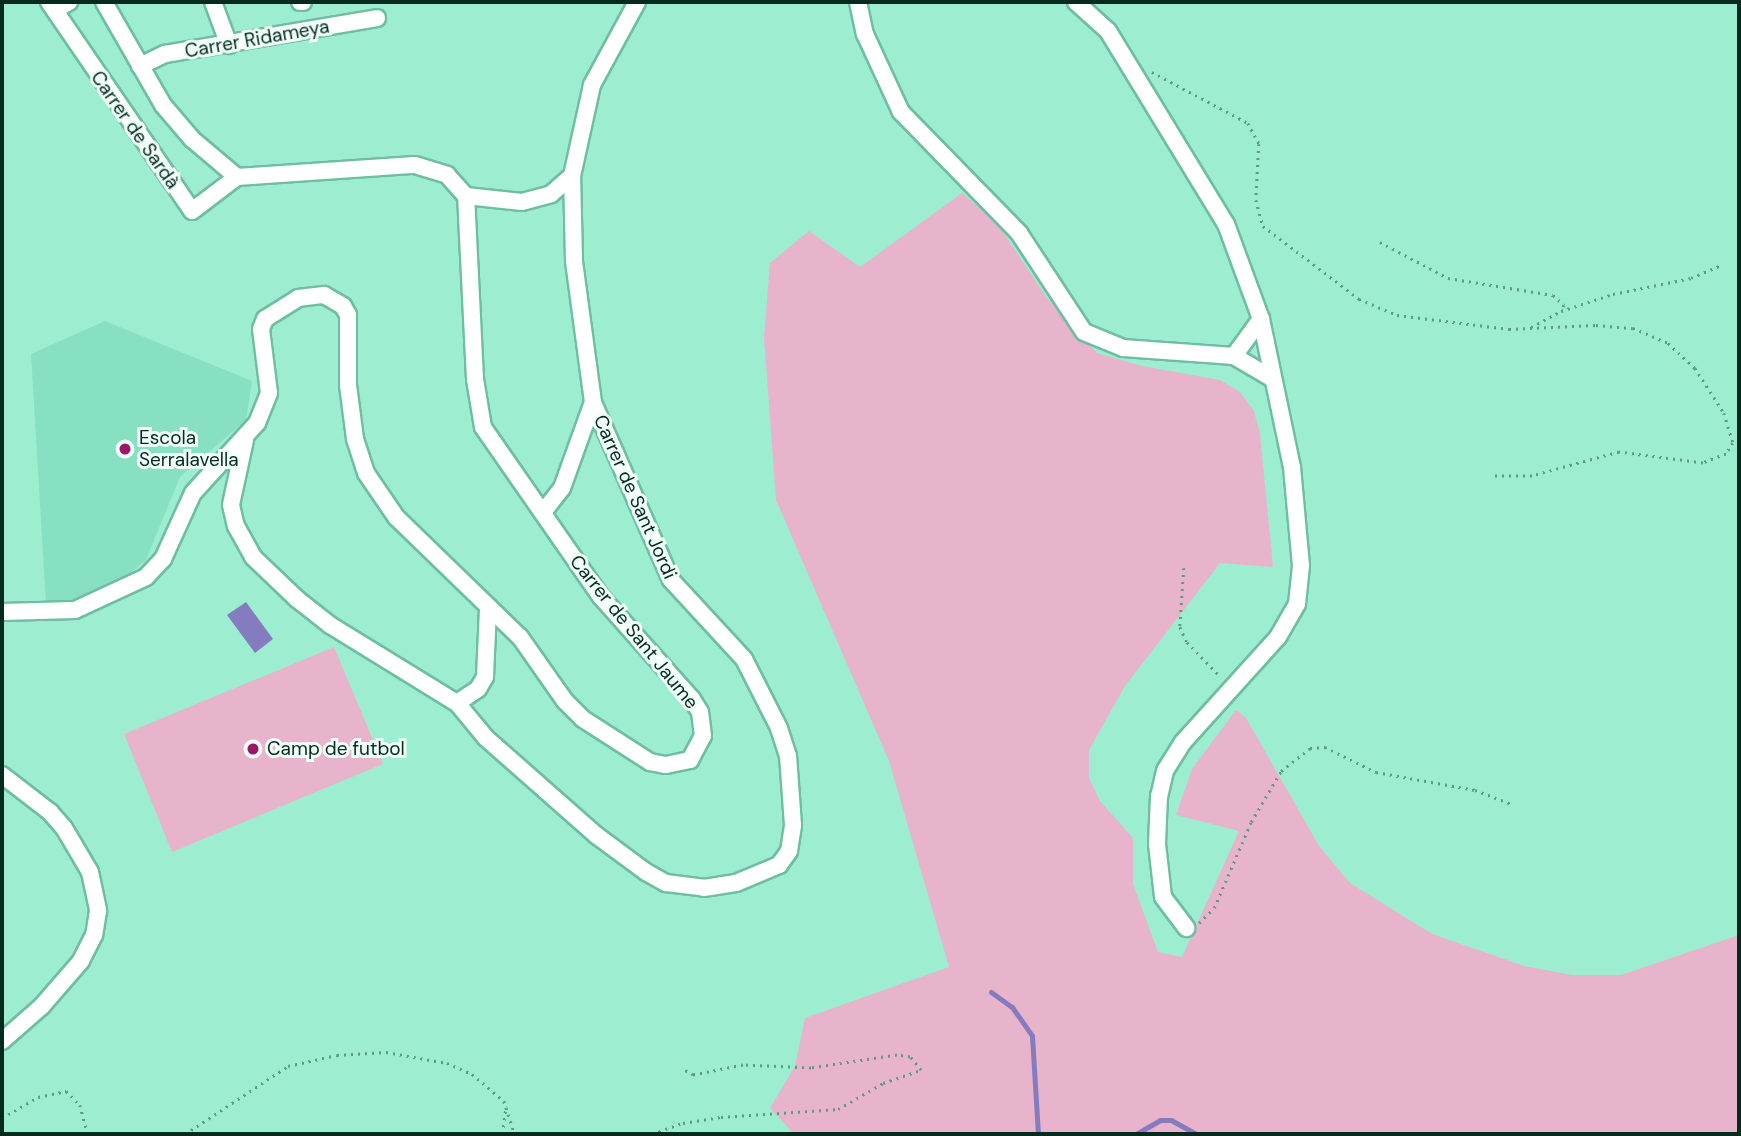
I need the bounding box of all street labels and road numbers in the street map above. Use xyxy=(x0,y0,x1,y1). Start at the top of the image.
street label: Carrer Ridameya xyxy=(183,15,331,63)
street label: Carrer de Sardà xyxy=(86,67,184,193)
street label: Carrer de Sant Jordi xyxy=(589,412,681,582)
street label: Carrer de Sant Jaume xyxy=(565,550,703,714)

